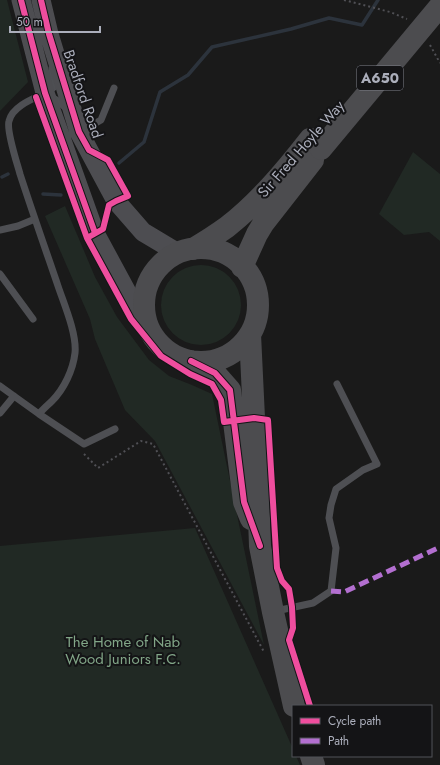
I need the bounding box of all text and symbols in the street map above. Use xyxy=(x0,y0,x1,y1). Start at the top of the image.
scale bar xyxy=(10,8,100,34)
text: 50 m xyxy=(16,13,43,31)
street label: Bradford Road xyxy=(58,47,108,141)
road number: A650 xyxy=(357,66,403,90)
street label: Sir Fred Hoyle Way xyxy=(252,95,350,203)
park label: The Home of Nab Wood Juniors F.C. xyxy=(65,631,181,670)
legend xyxy=(292,705,432,757)
text: Cycle path xyxy=(328,712,381,730)
text: Path xyxy=(328,732,349,750)

